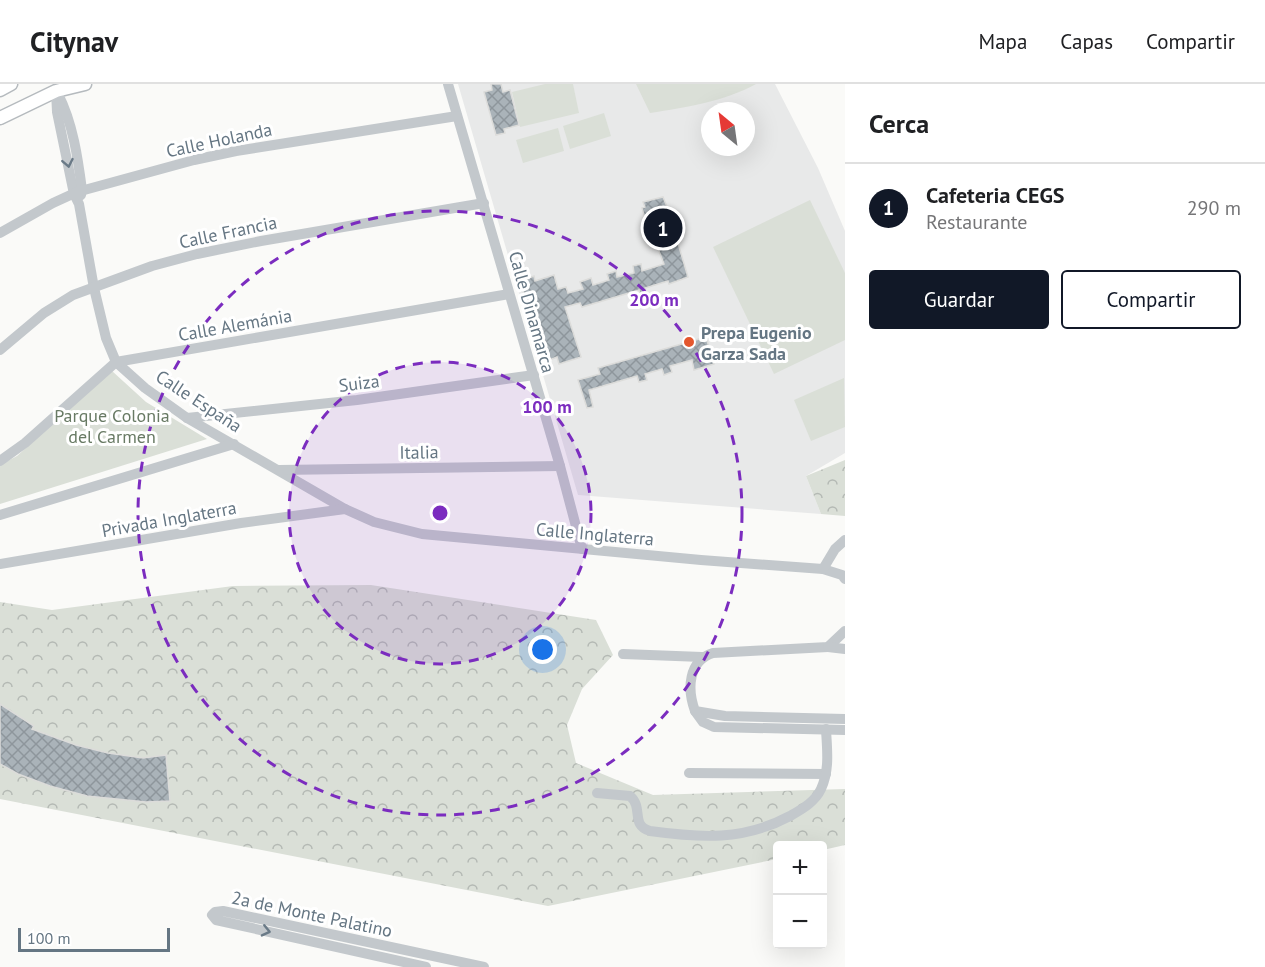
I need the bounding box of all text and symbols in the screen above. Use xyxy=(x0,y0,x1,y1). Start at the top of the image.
text: Citynav xyxy=(30,23,118,60)
text: Mapa xyxy=(979,28,1027,55)
text: Capas xyxy=(1060,28,1113,55)
text: Compartir xyxy=(1146,28,1235,55)
north arrow xyxy=(701,102,755,156)
text: Cerca xyxy=(869,107,929,140)
street label: Calle Holanda xyxy=(164,118,274,162)
one-way arrow xyxy=(61,158,74,168)
text: Cafeteria CEGS xyxy=(926,181,1065,209)
text: 1 xyxy=(883,195,894,221)
text: 290 m xyxy=(1187,195,1241,221)
pin: 1 xyxy=(644,206,682,250)
text: Restaurante xyxy=(926,209,1027,235)
street label: Calle Francia xyxy=(177,210,279,254)
street label: Calle Dinamarca xyxy=(504,249,560,375)
button: Guardar xyxy=(869,270,1049,329)
button: Compartir xyxy=(1061,270,1241,329)
text: 200 m xyxy=(629,288,679,311)
street label: Calle Alemánia xyxy=(176,304,294,346)
place label: Prepa Eugenio Garza Sada xyxy=(701,321,812,365)
marker: Prepa Eugenio Garza Sada xyxy=(682,335,696,349)
street label: Calle España xyxy=(152,365,246,437)
street label: Suiza xyxy=(337,369,381,397)
text: 100 m xyxy=(522,395,572,418)
park label: Parque Colonia del Carmen xyxy=(54,404,170,448)
street label: Italia xyxy=(399,440,439,464)
street label: Privada Inglaterra xyxy=(100,496,238,542)
centre of rings xyxy=(430,503,450,523)
street label: Calle Inglaterra xyxy=(535,517,655,551)
your location xyxy=(528,635,557,664)
map controls xyxy=(773,841,827,949)
button: + xyxy=(773,841,827,895)
street label: 2a de Monte Palatino xyxy=(230,886,394,942)
button: − xyxy=(773,895,827,949)
one-way arrow xyxy=(261,924,271,937)
scale bar xyxy=(18,925,170,952)
text: 100 m xyxy=(27,928,70,948)

